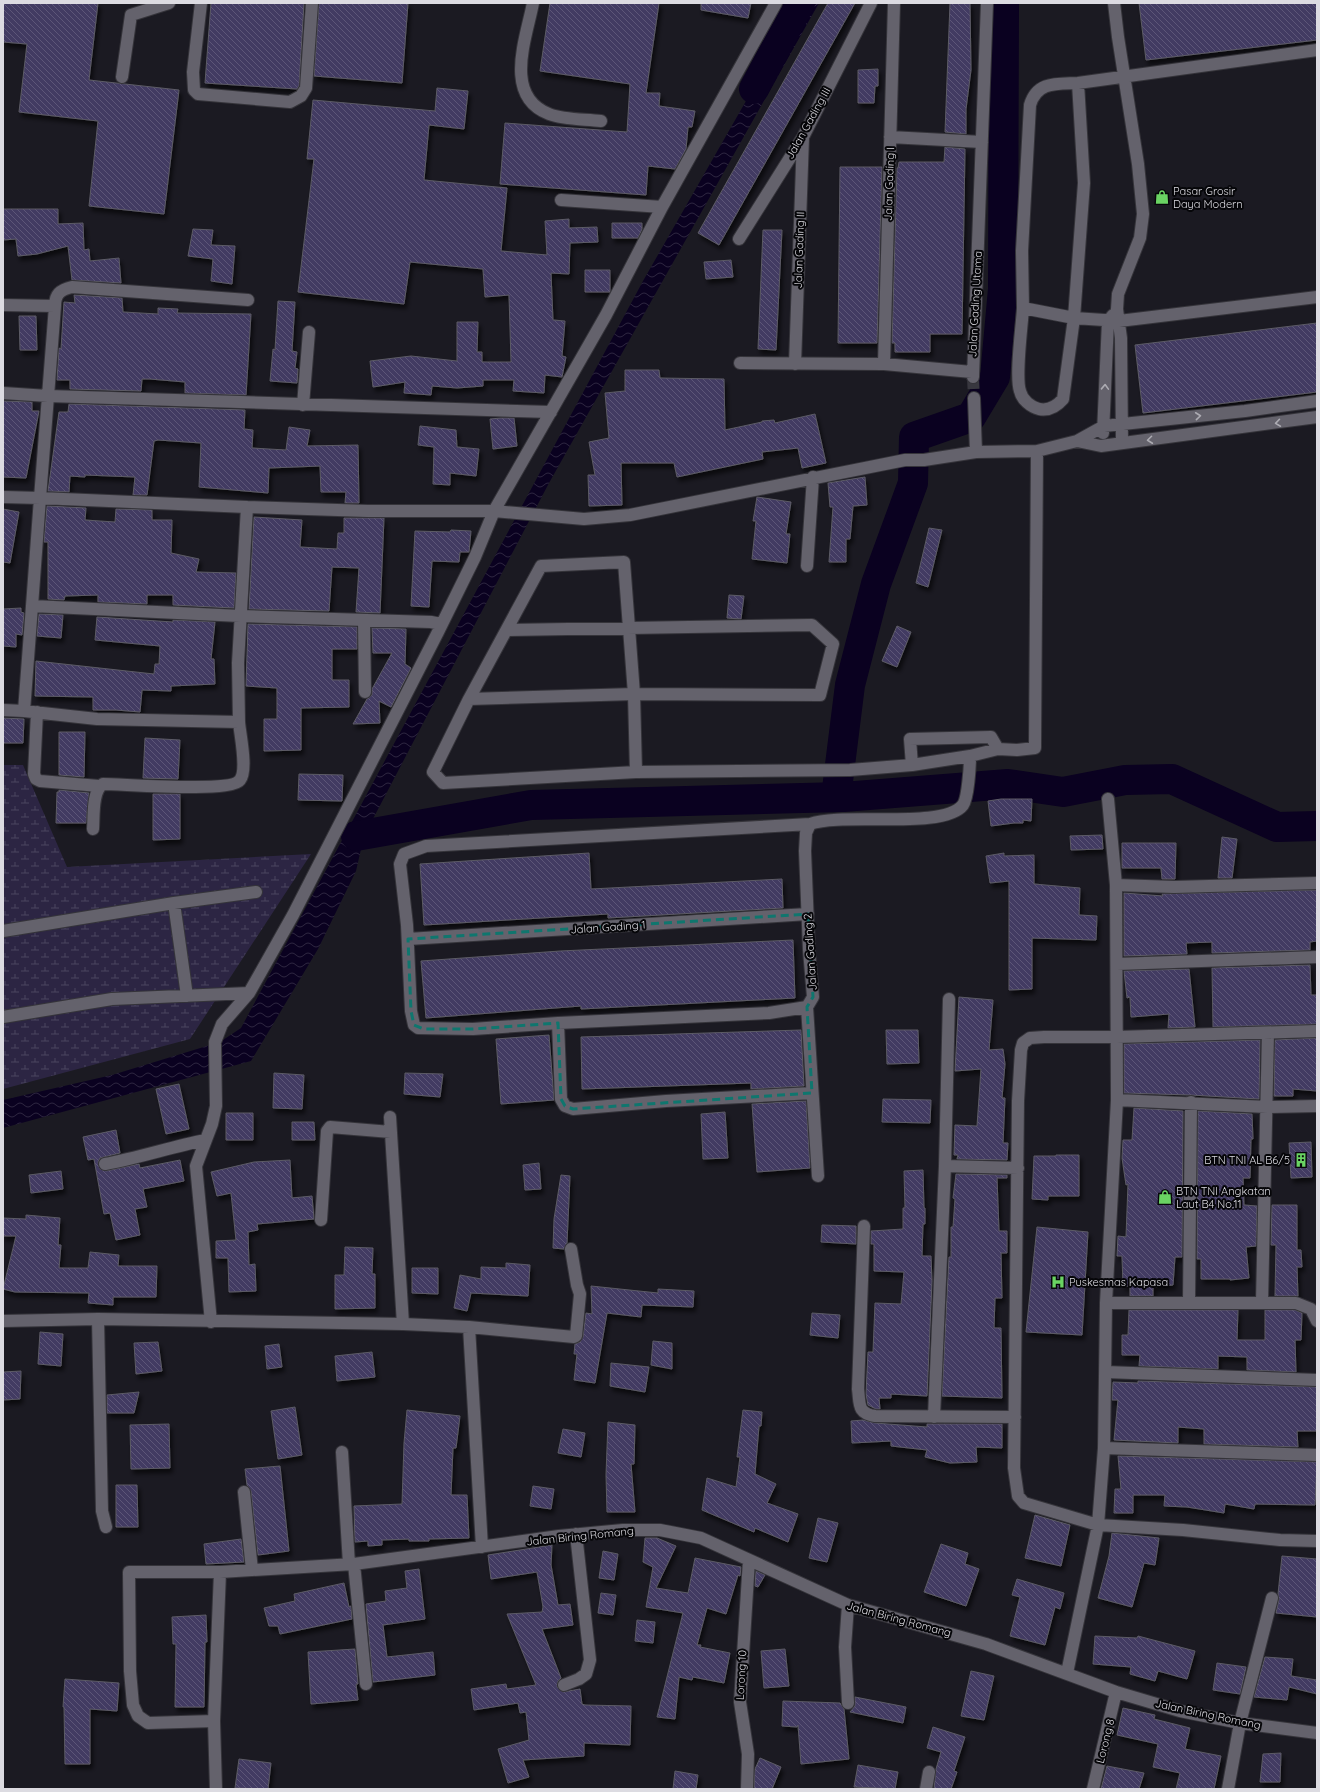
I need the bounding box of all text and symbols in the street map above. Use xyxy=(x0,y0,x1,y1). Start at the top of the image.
street label: Jalan Gading III xyxy=(783,85,833,161)
street label: Jalan Gading I xyxy=(881,147,897,221)
place label: Pasar Grosir Daya Modern xyxy=(1173,184,1243,211)
shop icon: Pasar Grosir Daya Modern xyxy=(1154,189,1170,205)
street label: Jalan Gading II xyxy=(791,211,807,289)
street label: Jalan Gading Utama xyxy=(965,251,985,357)
one-way arrow xyxy=(1101,384,1110,390)
one-way arrow xyxy=(1195,412,1201,421)
one-way arrow xyxy=(1275,418,1282,427)
one-way arrow xyxy=(1146,435,1153,444)
street label: Jalan Gading 2 xyxy=(800,913,820,991)
street label: Jalan Gading 1 xyxy=(570,917,646,937)
building icon: BTN TNI AL B6/5 xyxy=(1293,1152,1309,1168)
place label: BTN TNI AL B6/5 xyxy=(1204,1153,1290,1167)
place label: BTN TNI Angkatan Laut B4 No.11 xyxy=(1176,1184,1271,1211)
shop icon: BTN TNI Angkatan Laut B4 No.11 xyxy=(1157,1189,1173,1205)
hospital icon: Puskesmas Kapasa xyxy=(1050,1274,1066,1290)
place label: Puskesmas Kapasa xyxy=(1069,1275,1168,1289)
street label: Jalan Biring Romang xyxy=(526,1523,634,1549)
street label: Jalan Biring Romang xyxy=(845,1598,953,1640)
street label: Lorong 10 xyxy=(733,1650,749,1700)
street label: Jalan Biring Romang xyxy=(1154,1696,1262,1732)
street label: Lorong 8 xyxy=(1093,1717,1117,1765)

